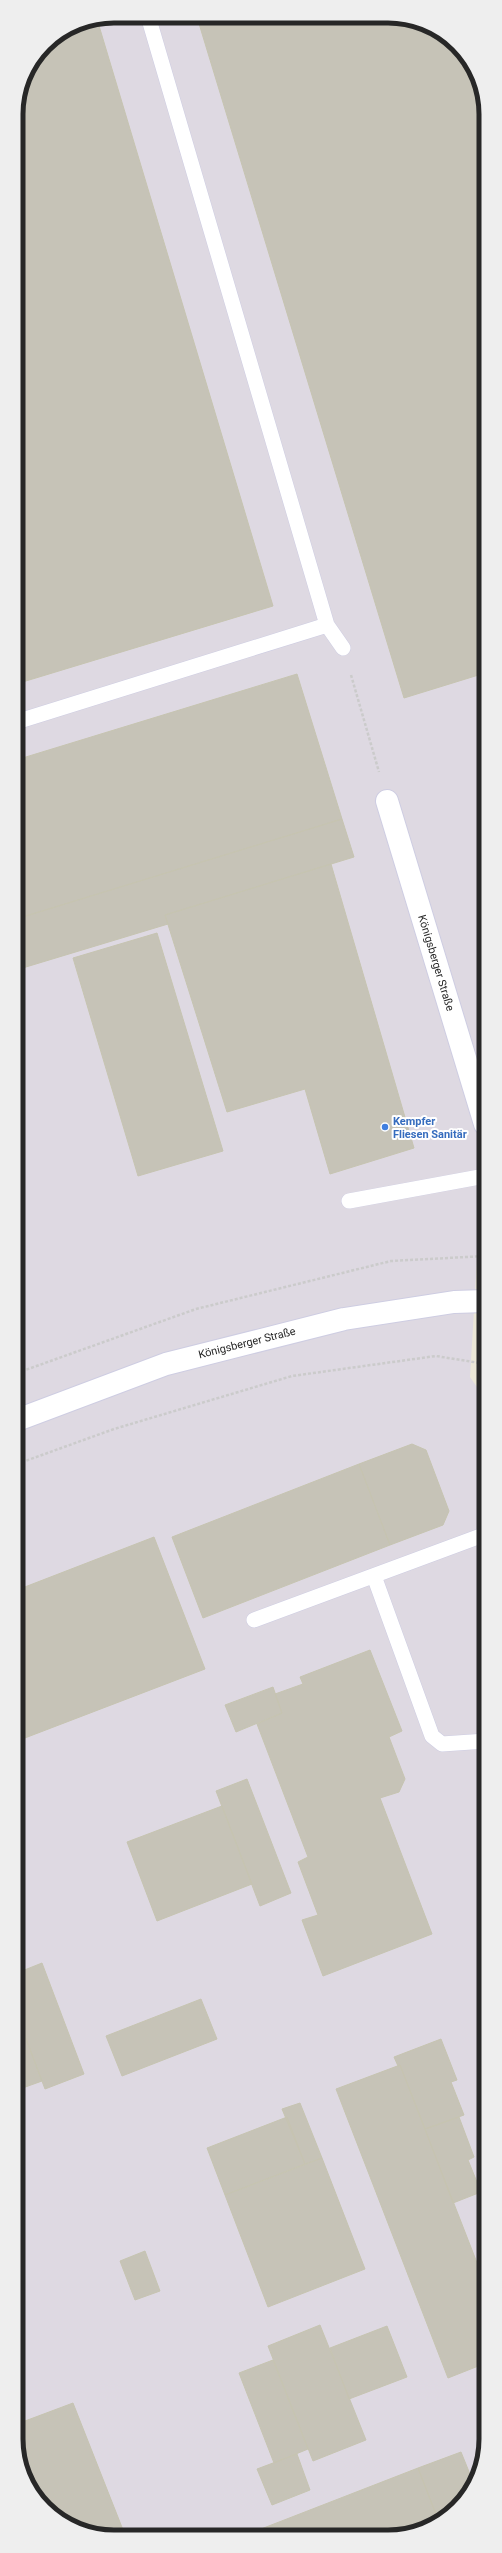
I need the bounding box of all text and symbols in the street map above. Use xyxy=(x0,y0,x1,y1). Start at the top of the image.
street label: Königsberger Straße xyxy=(415,913,457,1013)
place label: Kempfer Fliesen Sanitär xyxy=(393,1115,467,1141)
marker: Kempfer Fliesen Sanitär xyxy=(380,1122,390,1132)
street label: Königsberger Straße xyxy=(197,1325,297,1361)

